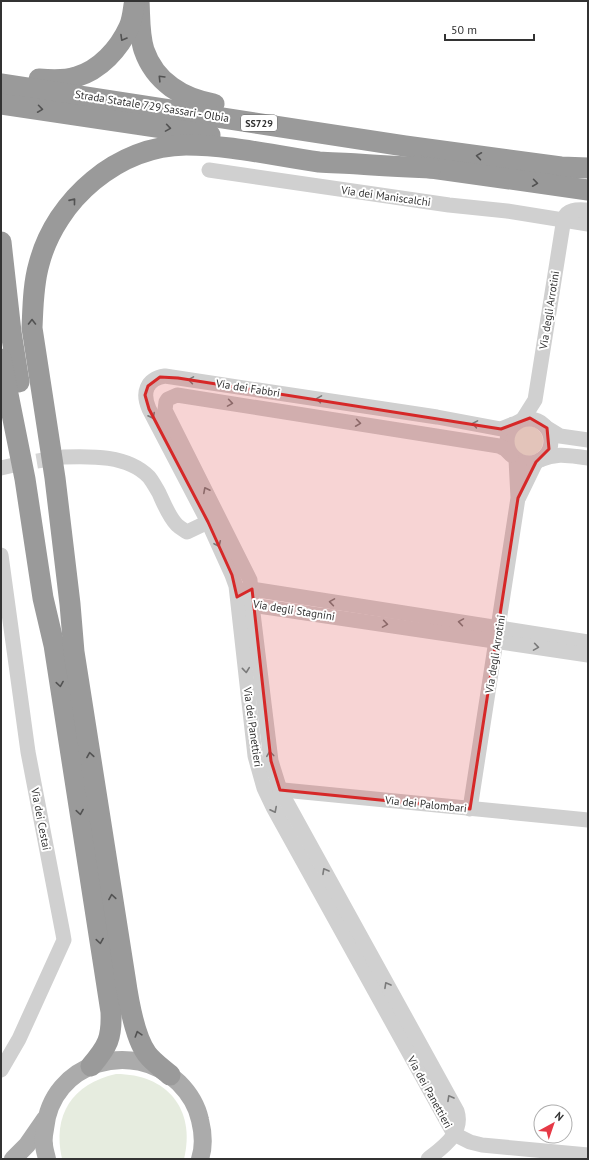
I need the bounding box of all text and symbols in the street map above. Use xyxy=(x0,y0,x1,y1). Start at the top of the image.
scale bar xyxy=(445,16,534,42)
text: 50 m xyxy=(451,22,477,37)
one-way arrow xyxy=(120,33,128,41)
one-way arrow xyxy=(158,75,166,83)
street label: Strada Statale 729 Sassari - Olbia xyxy=(74,87,230,125)
one-way arrow xyxy=(37,104,43,113)
road number: SS729 xyxy=(241,115,277,131)
one-way arrow xyxy=(165,123,171,132)
one-way arrow xyxy=(476,152,482,161)
one-way arrow xyxy=(532,178,538,187)
street label: Via dei Maniscalchi xyxy=(339,183,432,209)
one-way arrow xyxy=(68,199,75,206)
street label: Via degli Arrotini xyxy=(536,270,562,351)
one-way arrow xyxy=(28,319,36,325)
one-way arrow xyxy=(188,376,194,385)
street label: Via dei Fabbri xyxy=(214,376,281,400)
one-way arrow xyxy=(316,395,323,404)
one-way arrow xyxy=(227,398,233,407)
one-way arrow xyxy=(148,412,155,419)
one-way arrow xyxy=(355,418,362,427)
one-way arrow xyxy=(472,420,479,429)
one-way arrow xyxy=(203,487,211,495)
one-way arrow xyxy=(213,540,221,547)
street label: Via degli Stagnini xyxy=(251,596,336,623)
one-way arrow xyxy=(329,598,335,606)
street label: Via degli Arrotini xyxy=(482,614,508,695)
one-way arrow xyxy=(457,618,464,627)
one-way arrow xyxy=(382,619,388,628)
one-way arrow xyxy=(533,642,539,651)
one-way arrow xyxy=(241,667,250,673)
one-way arrow xyxy=(55,681,64,687)
street label: Via dei Panettieri xyxy=(240,685,266,768)
one-way arrow xyxy=(265,751,274,757)
one-way arrow xyxy=(86,752,95,758)
street label: Via dei Cestai xyxy=(28,786,54,851)
street label: Via dei Palombari xyxy=(383,793,468,815)
one-way arrow xyxy=(270,806,277,813)
one-way arrow xyxy=(75,809,84,815)
one-way arrow xyxy=(322,868,329,875)
one-way arrow xyxy=(108,894,117,900)
one-way arrow xyxy=(95,938,104,944)
one-way arrow xyxy=(385,981,392,989)
one-way arrow xyxy=(134,1031,143,1038)
street label: Via dei Panettieri xyxy=(404,1053,456,1131)
one-way arrow xyxy=(448,1095,455,1103)
north arrow xyxy=(533,1104,573,1144)
text: N xyxy=(552,1109,567,1124)

